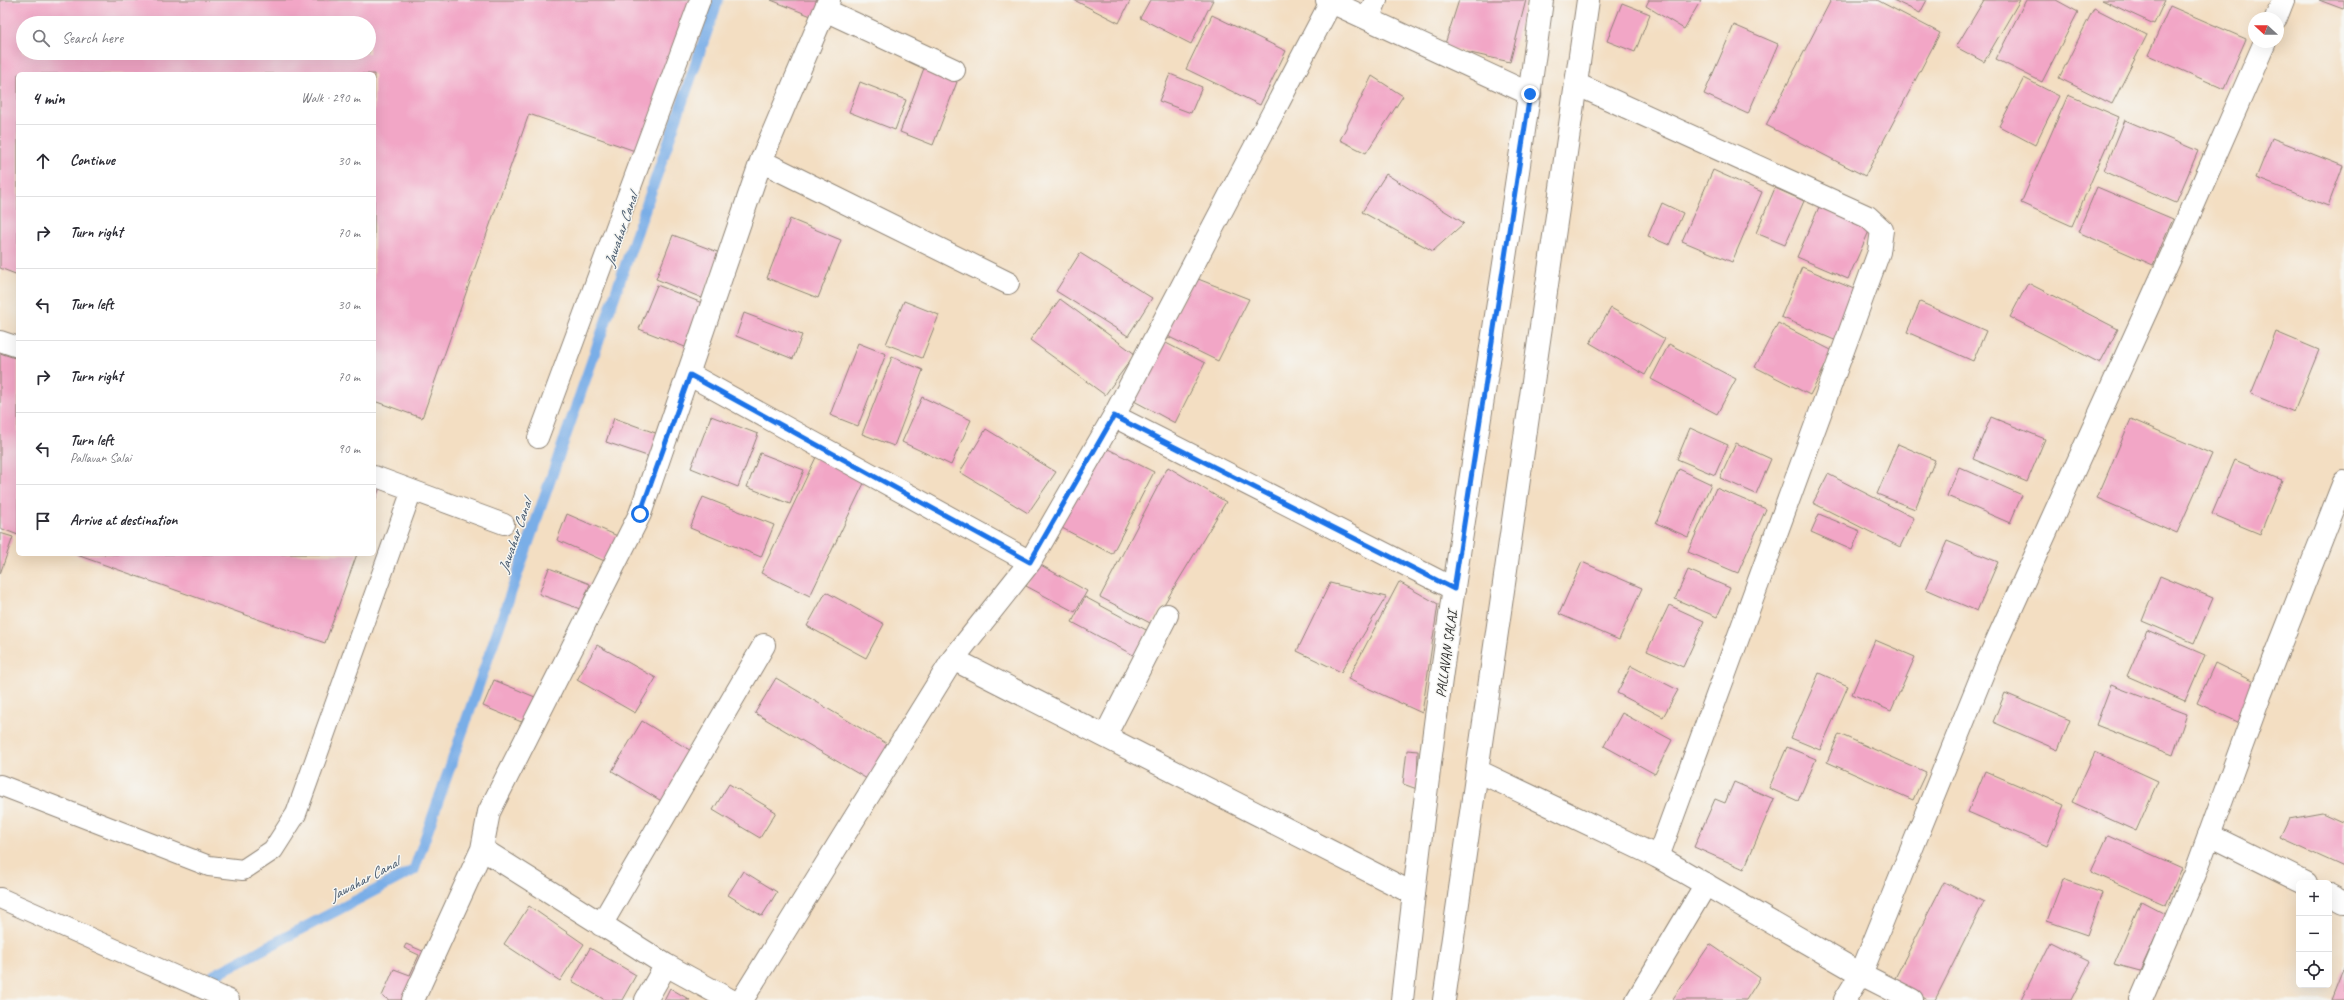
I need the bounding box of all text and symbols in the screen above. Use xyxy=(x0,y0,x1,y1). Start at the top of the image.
north arrow xyxy=(2248,12,2284,48)
search box xyxy=(16,16,376,60)
icon: search xyxy=(30,27,52,49)
text: Search here xyxy=(62,29,123,48)
route end xyxy=(1521,85,1539,103)
text: 4 min xyxy=(32,88,65,109)
text: Walk · 290 m xyxy=(301,90,360,106)
icon: ahead xyxy=(32,150,54,172)
text: Continue xyxy=(70,151,115,170)
text: 30 m xyxy=(338,153,360,169)
water label: Jawahar Canal xyxy=(600,186,645,271)
icon: right xyxy=(32,222,54,244)
text: Turn right xyxy=(70,223,123,242)
text: 70 m xyxy=(338,225,360,241)
icon: left xyxy=(32,294,54,316)
text: Turn left xyxy=(70,295,113,314)
text: 30 m xyxy=(338,297,360,313)
icon: right xyxy=(32,366,54,388)
text: Turn right xyxy=(70,367,123,386)
text: 70 m xyxy=(338,369,360,385)
text: Turn left xyxy=(70,431,113,450)
icon: left xyxy=(32,438,54,460)
text: 90 m xyxy=(338,441,360,457)
text: Pallavan Salai xyxy=(70,450,131,466)
water label: Jawahar Canal xyxy=(494,492,539,577)
route start xyxy=(631,505,649,523)
icon: arrive xyxy=(32,510,54,532)
text: Arrive at destination xyxy=(70,511,177,530)
street label: PALLAVAN SALAI xyxy=(1432,606,1461,698)
water label: Jawahar Canal xyxy=(325,851,407,907)
map controls xyxy=(2296,880,2332,988)
button: + xyxy=(2296,880,2332,916)
button: − xyxy=(2296,916,2332,952)
button: locate xyxy=(2296,952,2332,988)

